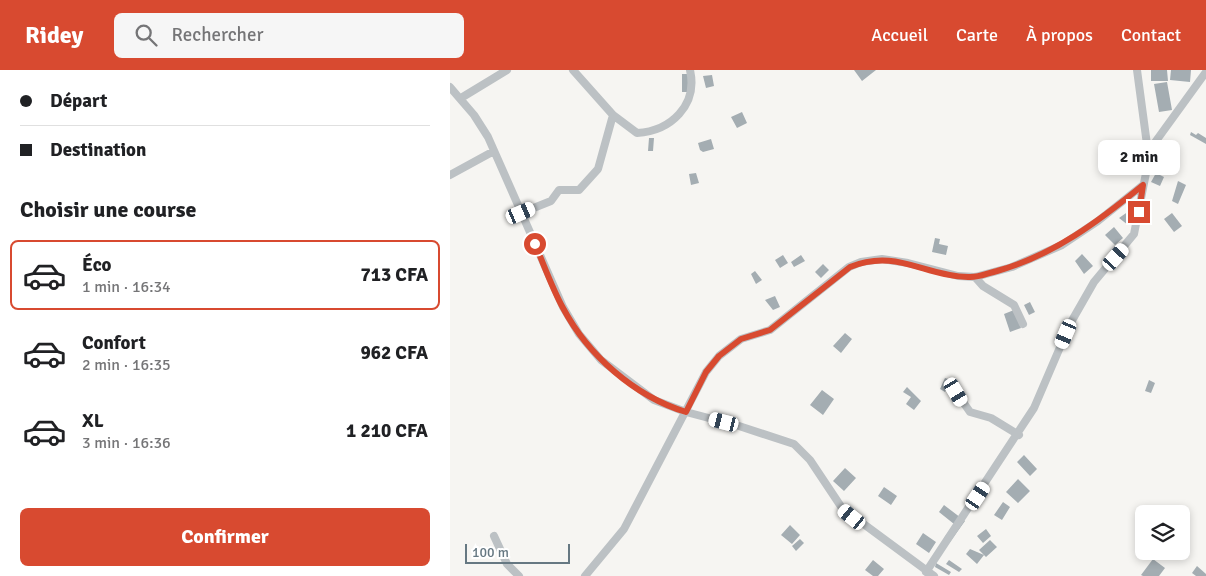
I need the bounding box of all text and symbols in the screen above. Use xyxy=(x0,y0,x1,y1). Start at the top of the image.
search box xyxy=(114,13,464,58)
text: Ridey xyxy=(25,20,84,50)
icon: search xyxy=(132,21,160,49)
text: Rechercher xyxy=(172,23,263,47)
text: Accueil xyxy=(871,24,928,46)
text: Carte xyxy=(956,24,998,46)
text: À propos xyxy=(1026,24,1093,46)
text: Contact xyxy=(1121,24,1181,46)
text: Départ xyxy=(50,89,107,113)
text: Destination xyxy=(50,138,146,162)
callout: 2 min xyxy=(1098,140,1180,174)
text: 2 min xyxy=(1120,147,1158,167)
text: Choisir une course xyxy=(20,196,196,223)
car xyxy=(504,200,537,226)
route end xyxy=(1128,201,1150,223)
route start xyxy=(524,233,546,255)
car xyxy=(1100,241,1131,273)
icon: car xyxy=(22,253,67,298)
text: Éco xyxy=(82,253,112,277)
text: 713 CFA xyxy=(360,263,428,287)
text: 1 min · 16:34 xyxy=(82,277,171,297)
car xyxy=(1053,317,1078,351)
icon: car xyxy=(22,331,67,376)
text: Confort xyxy=(82,331,146,355)
text: 962 CFA xyxy=(360,341,428,365)
text: 2 min · 16:35 xyxy=(82,355,171,375)
car xyxy=(941,375,970,409)
icon: car xyxy=(22,409,67,454)
text: XL xyxy=(82,409,104,433)
car xyxy=(707,411,740,433)
text: 1 210 CFA xyxy=(346,419,428,443)
text: 3 min · 16:36 xyxy=(82,433,171,453)
car xyxy=(963,479,992,513)
car xyxy=(835,502,868,532)
map controls xyxy=(1135,505,1190,560)
button: layers xyxy=(1135,505,1190,560)
button: Confirmer xyxy=(20,508,430,566)
scale bar xyxy=(465,541,570,564)
text: 100 m xyxy=(472,544,509,561)

